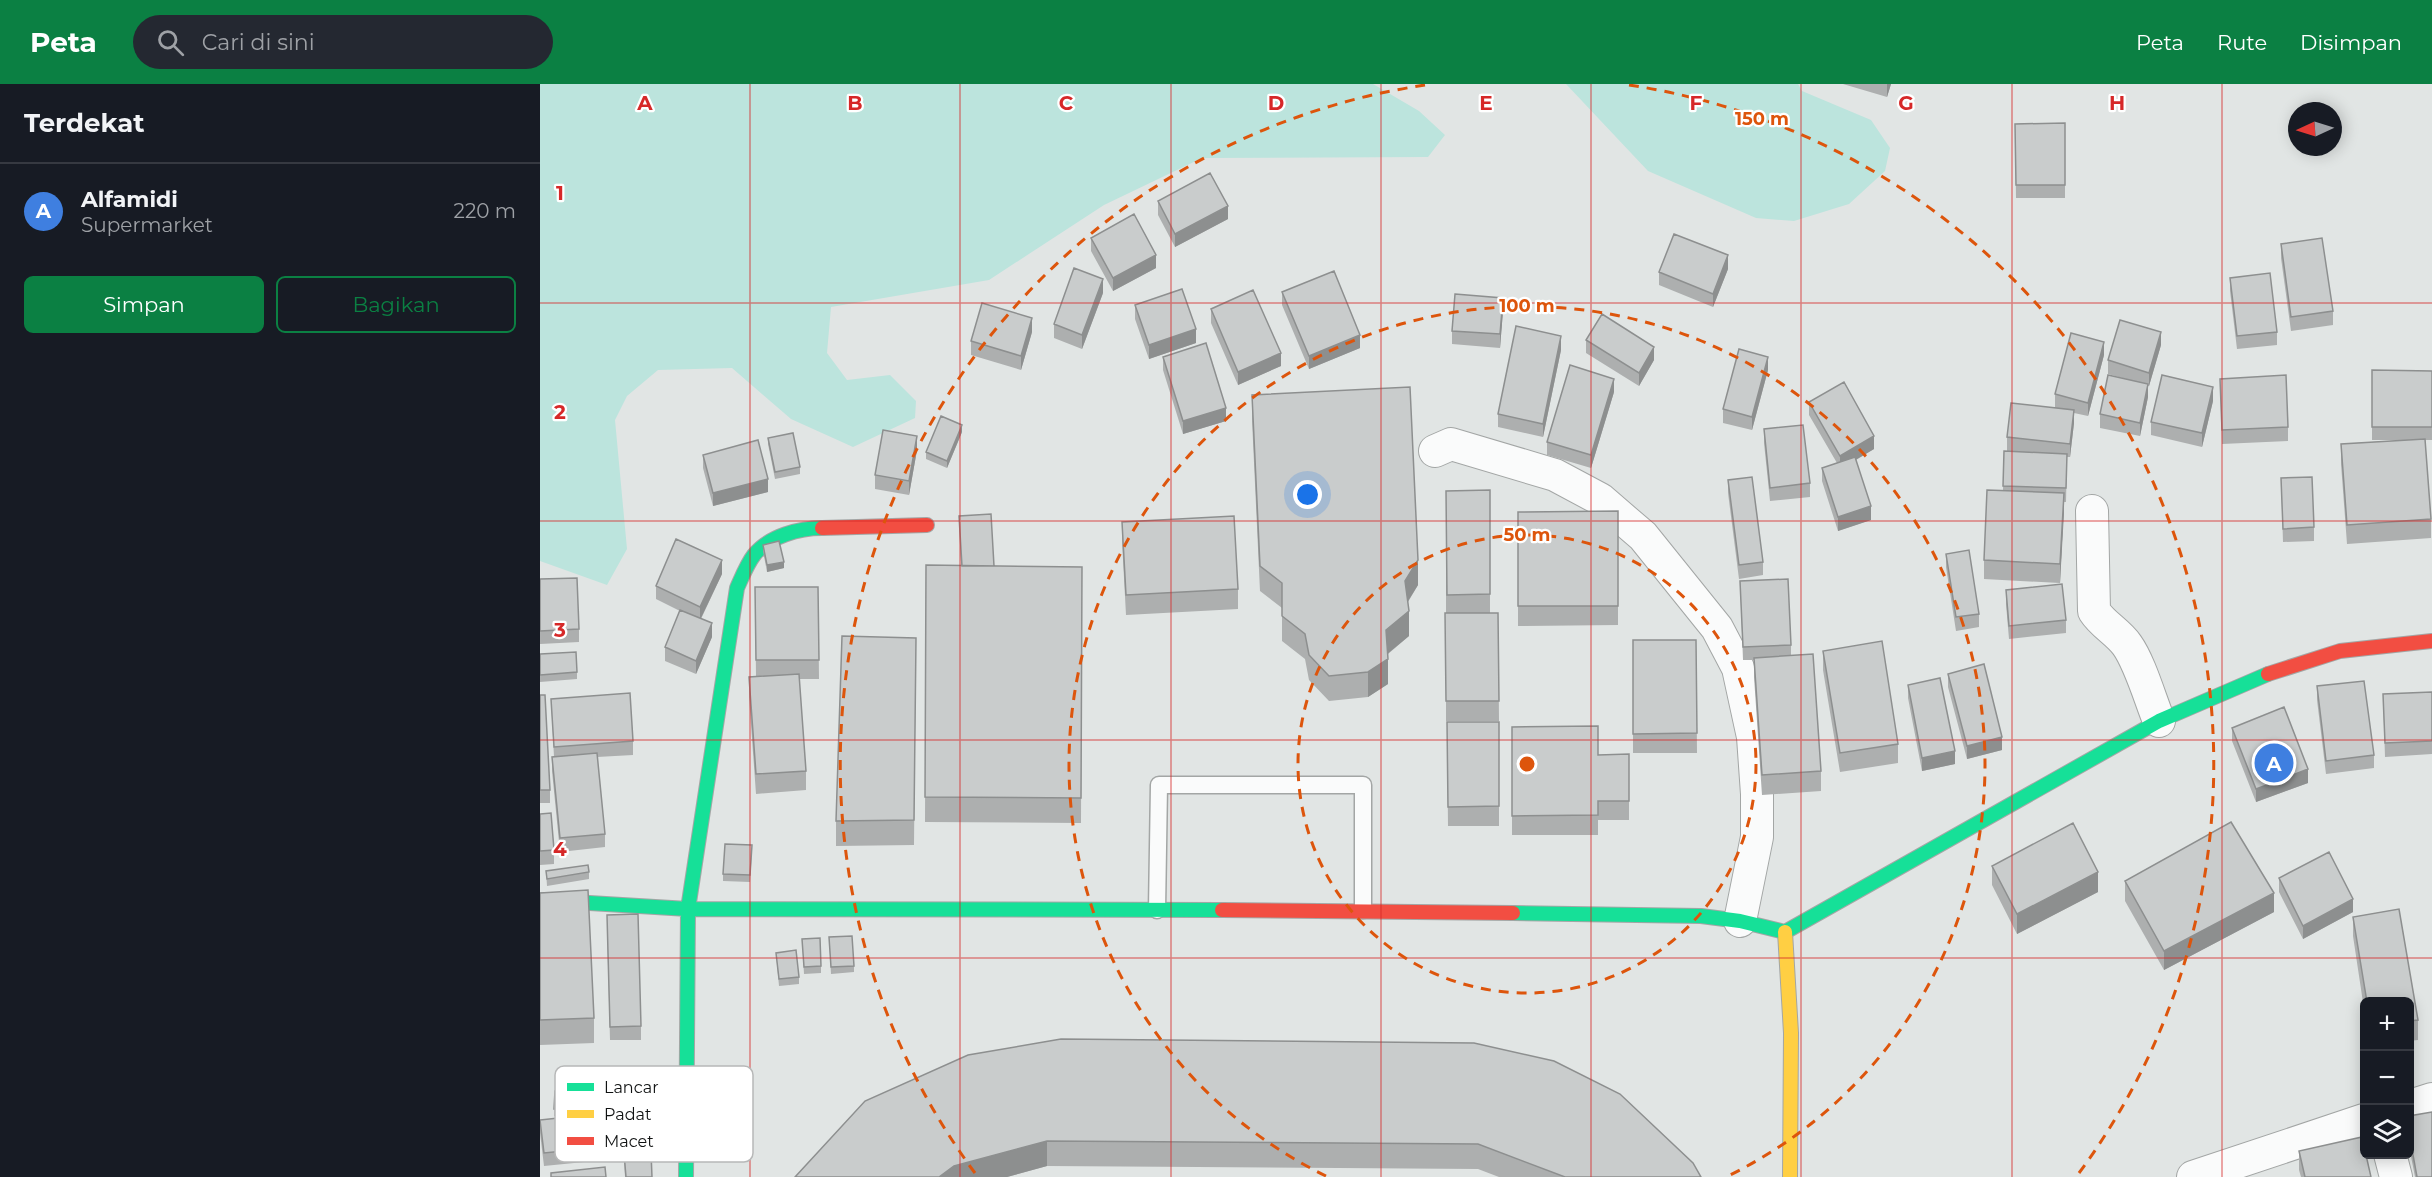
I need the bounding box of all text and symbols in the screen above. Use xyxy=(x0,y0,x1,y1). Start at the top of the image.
search box xyxy=(133,15,553,69)
text: Peta xyxy=(30,25,97,59)
icon: search xyxy=(154,26,187,59)
text: Cari di sini xyxy=(202,29,315,56)
text: Peta xyxy=(2136,30,2184,55)
text: Rute xyxy=(2217,30,2267,55)
text: Disimpan xyxy=(2300,30,2402,55)
text: A xyxy=(636,91,653,115)
text: B xyxy=(847,91,863,115)
text: C xyxy=(1059,91,1074,115)
text: D xyxy=(1268,91,1284,115)
text: E xyxy=(1479,91,1493,115)
text: F xyxy=(1690,91,1703,115)
text: G xyxy=(1898,91,1914,115)
text: H xyxy=(2109,91,2125,115)
north arrow xyxy=(2288,102,2342,156)
text: Terdekat xyxy=(24,107,145,139)
text: 150 m xyxy=(1735,108,1789,130)
text: 1 xyxy=(556,181,564,205)
text: Alfamidi xyxy=(81,186,178,213)
text: A xyxy=(36,199,51,223)
text: 220 m xyxy=(454,199,516,223)
text: Supermarket xyxy=(81,213,213,237)
button: Simpan xyxy=(24,276,264,333)
button: Bagikan xyxy=(276,276,516,333)
text: 100 m xyxy=(1499,295,1555,317)
text: 2 xyxy=(554,400,566,424)
your location xyxy=(1293,480,1322,509)
text: 50 m xyxy=(1504,524,1550,546)
text: 3 xyxy=(553,618,566,642)
pin: A xyxy=(2254,740,2294,786)
centre of rings xyxy=(1517,754,1537,774)
text: 4 xyxy=(553,837,567,861)
map controls xyxy=(2360,997,2414,1159)
button: + xyxy=(2360,997,2414,1051)
button: − xyxy=(2360,1051,2414,1105)
legend xyxy=(555,1066,753,1162)
text: Lancar xyxy=(604,1078,659,1097)
text: Padat xyxy=(604,1105,652,1124)
button: layers xyxy=(2360,1105,2414,1159)
text: Macet xyxy=(604,1132,654,1151)

